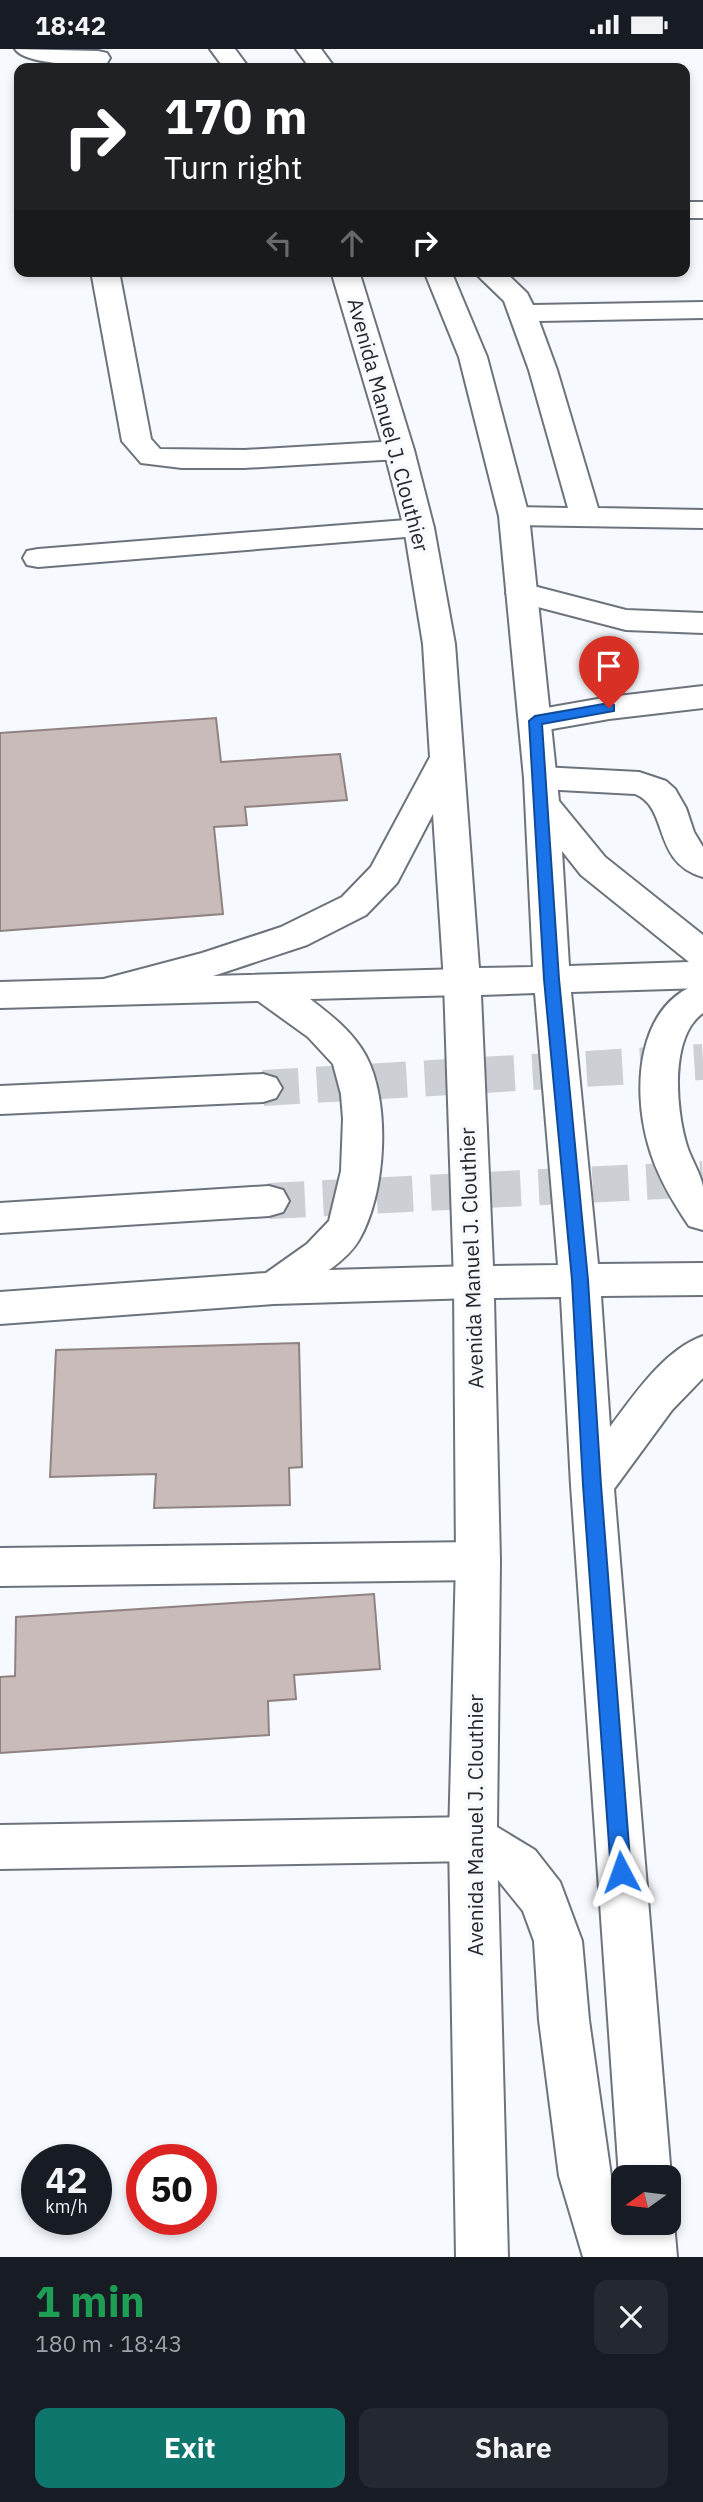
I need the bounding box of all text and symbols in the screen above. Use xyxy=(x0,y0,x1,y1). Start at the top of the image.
text: 18:42 xyxy=(35,8,106,42)
text: 170 m xyxy=(164,84,308,147)
icon: right xyxy=(49,91,140,182)
text: Turn right xyxy=(164,146,302,188)
icon: left xyxy=(260,224,298,262)
icon: ahead xyxy=(333,224,371,262)
icon: right xyxy=(406,224,444,262)
street label: Avenida Manuel J. Clouthier xyxy=(342,295,436,555)
pin xyxy=(579,636,639,708)
icon: arrive xyxy=(590,647,628,685)
street label: Avenida Manuel J. Clouthier xyxy=(452,1126,490,1389)
street label: Avenida Manuel J. Clouthier xyxy=(461,1694,489,1956)
position arrow xyxy=(584,1835,658,1909)
speed limit sign: 50 xyxy=(126,2144,217,2235)
text: 42 xyxy=(45,2157,88,2203)
north arrow xyxy=(611,2165,681,2235)
map controls xyxy=(611,2165,681,2235)
text: km/h xyxy=(45,2195,88,2218)
text: 1 min xyxy=(35,2274,145,2329)
button: close xyxy=(594,2280,668,2354)
text: 180 m · 18:43 xyxy=(35,2328,182,2358)
button: Exit xyxy=(35,2408,345,2488)
button: Share xyxy=(359,2408,668,2488)

